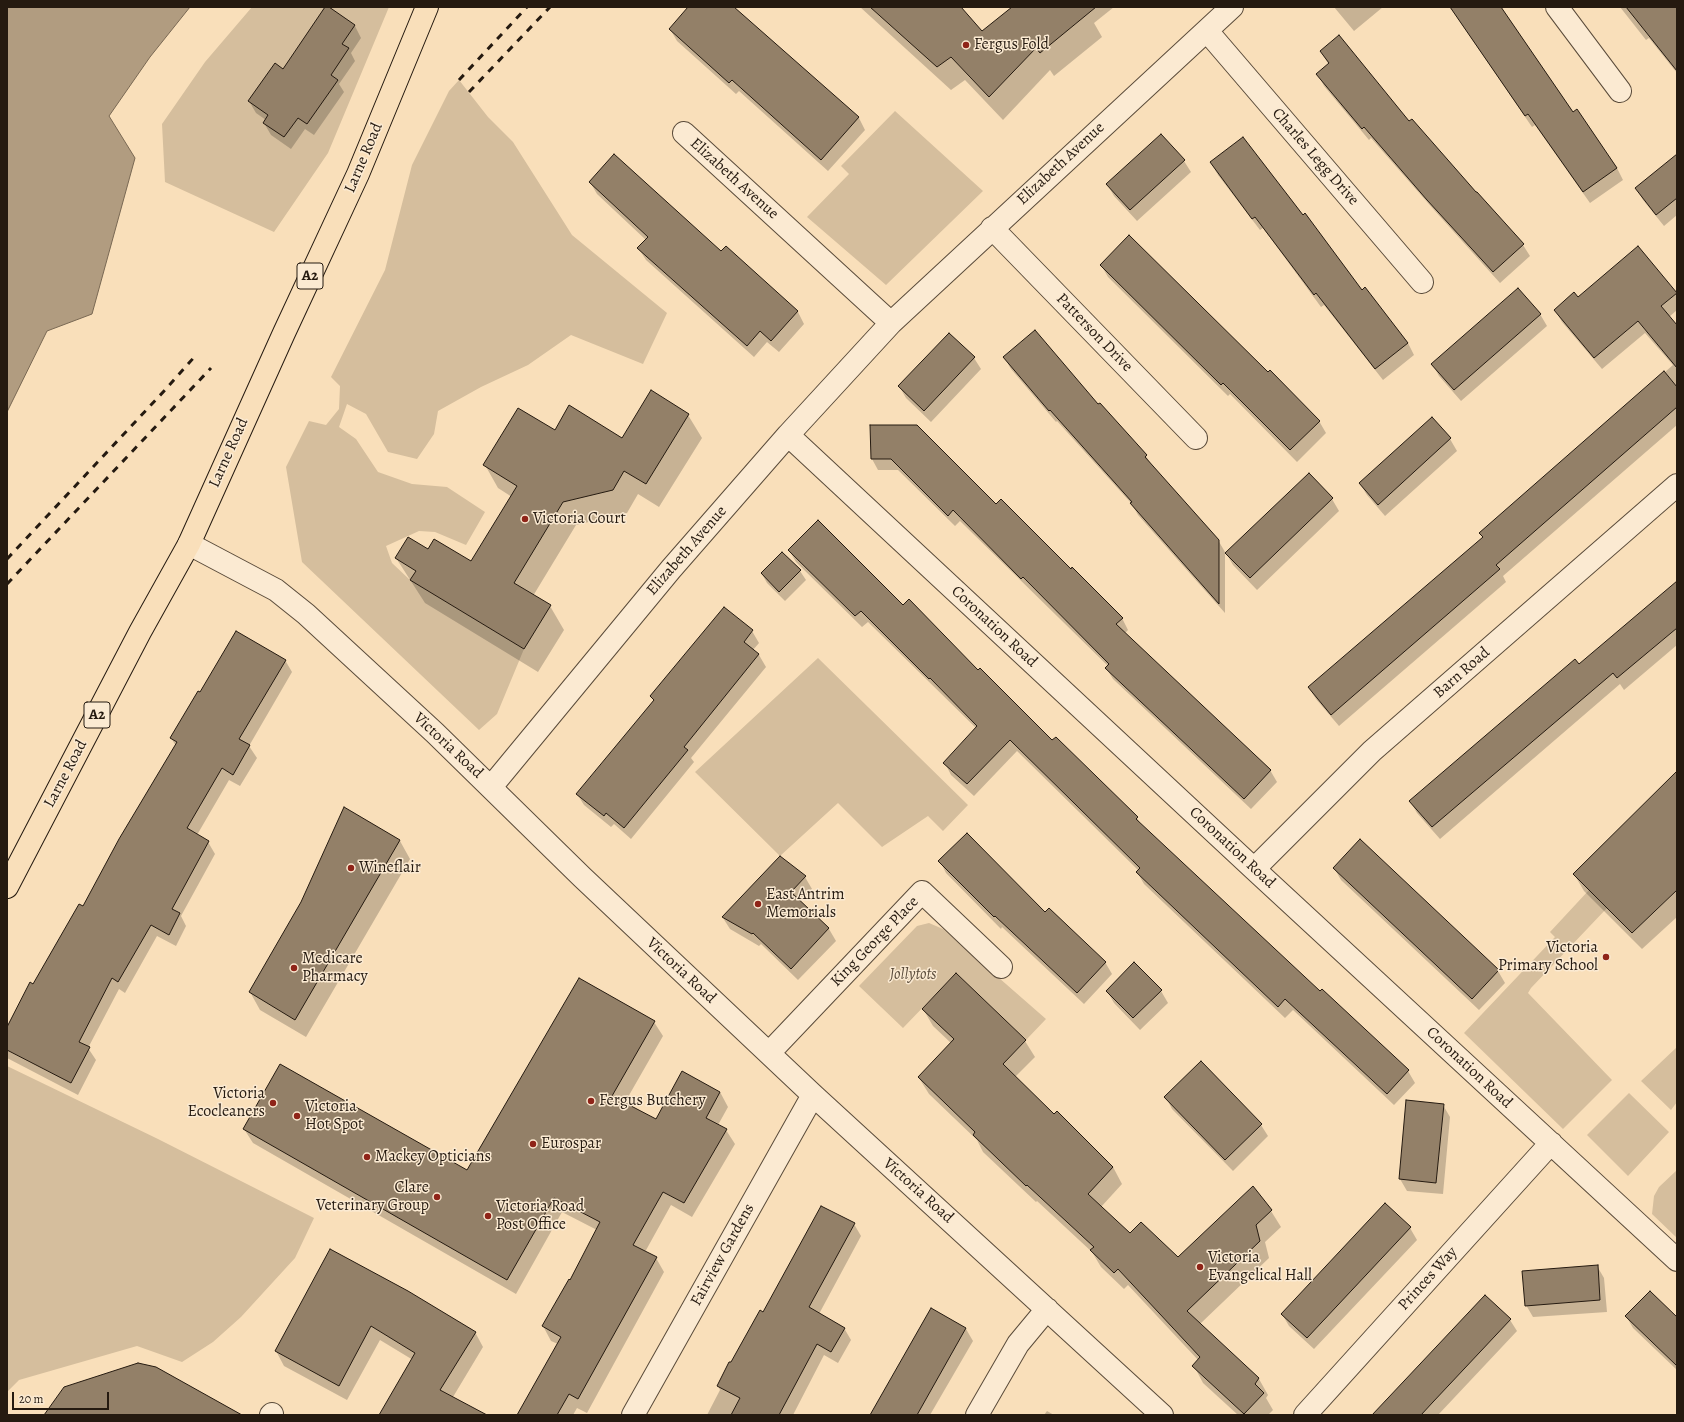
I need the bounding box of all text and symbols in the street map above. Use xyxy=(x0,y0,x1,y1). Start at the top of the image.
place label: Fergus Fold xyxy=(974,35,1049,55)
marker: Fergus Fold xyxy=(961,40,971,50)
street label: Charles Legg Drive xyxy=(1267,104,1363,210)
street label: Elizabeth Avenue xyxy=(1013,119,1109,209)
street label: Larne Road xyxy=(341,120,387,196)
street label: Elizabeth Avenue xyxy=(686,134,782,224)
road number: A2 xyxy=(297,263,323,289)
street label: Patterson Drive xyxy=(1052,290,1136,376)
street label: Larne Road xyxy=(205,415,253,491)
street label: Elizabeth Avenue xyxy=(643,502,731,600)
place label: Victoria Court xyxy=(533,509,626,529)
marker: Victoria Court xyxy=(520,514,530,524)
street label: Coronation Road xyxy=(947,582,1041,672)
street label: Barn Road xyxy=(1430,643,1494,703)
road number: A2 xyxy=(84,702,110,728)
street label: Victoria Road xyxy=(409,709,487,783)
street label: Larne Road xyxy=(40,737,92,811)
street label: Coronation Road xyxy=(1185,803,1279,893)
place label: Wineflair xyxy=(359,858,421,878)
marker: Wineflair xyxy=(346,863,356,873)
place label: East Antrim Memorials xyxy=(766,885,844,923)
street label: King George Place xyxy=(827,893,923,991)
marker: East Antrim Memorials xyxy=(753,899,763,909)
street label: Victoria Road xyxy=(642,934,720,1008)
place label: Victoria Primary School xyxy=(1498,938,1598,976)
place label: Medicare Pharmacy xyxy=(302,949,368,987)
marker: Victoria Primary School xyxy=(1601,952,1611,962)
marker: Medicare Pharmacy xyxy=(289,963,299,973)
park label: Jollytots xyxy=(890,965,936,985)
street label: Coronation Road xyxy=(1422,1023,1516,1113)
place label: Victoria Ecocleaners xyxy=(188,1084,265,1122)
place label: Fergus Butchery xyxy=(599,1091,706,1111)
marker: Fergus Butchery xyxy=(586,1096,596,1106)
place label: Victoria Hot Spot xyxy=(305,1097,363,1135)
marker: Victoria Ecocleaners xyxy=(268,1098,278,1108)
marker: Victoria Hot Spot xyxy=(292,1111,302,1121)
place label: Eurospar xyxy=(541,1134,601,1154)
marker: Eurospar xyxy=(528,1139,538,1149)
place label: Mackey Opticians xyxy=(375,1147,491,1167)
marker: Mackey Opticians xyxy=(362,1152,372,1162)
street label: Victoria Road xyxy=(879,1154,957,1228)
place label: Clare Veterinary Group xyxy=(316,1178,429,1216)
marker: Clare Veterinary Group xyxy=(432,1192,442,1202)
place label: Victoria Road Post Office xyxy=(496,1197,584,1235)
street label: Fairview Gardens xyxy=(687,1200,759,1310)
marker: Victoria Road Post Office xyxy=(483,1211,493,1221)
street label: Princes Way xyxy=(1394,1243,1462,1315)
place label: Victoria Evangelical Hall xyxy=(1208,1248,1312,1286)
marker: Victoria Evangelical Hall xyxy=(1195,1262,1205,1272)
scale bar xyxy=(14,1384,111,1410)
text: 20 m xyxy=(19,1391,43,1407)

